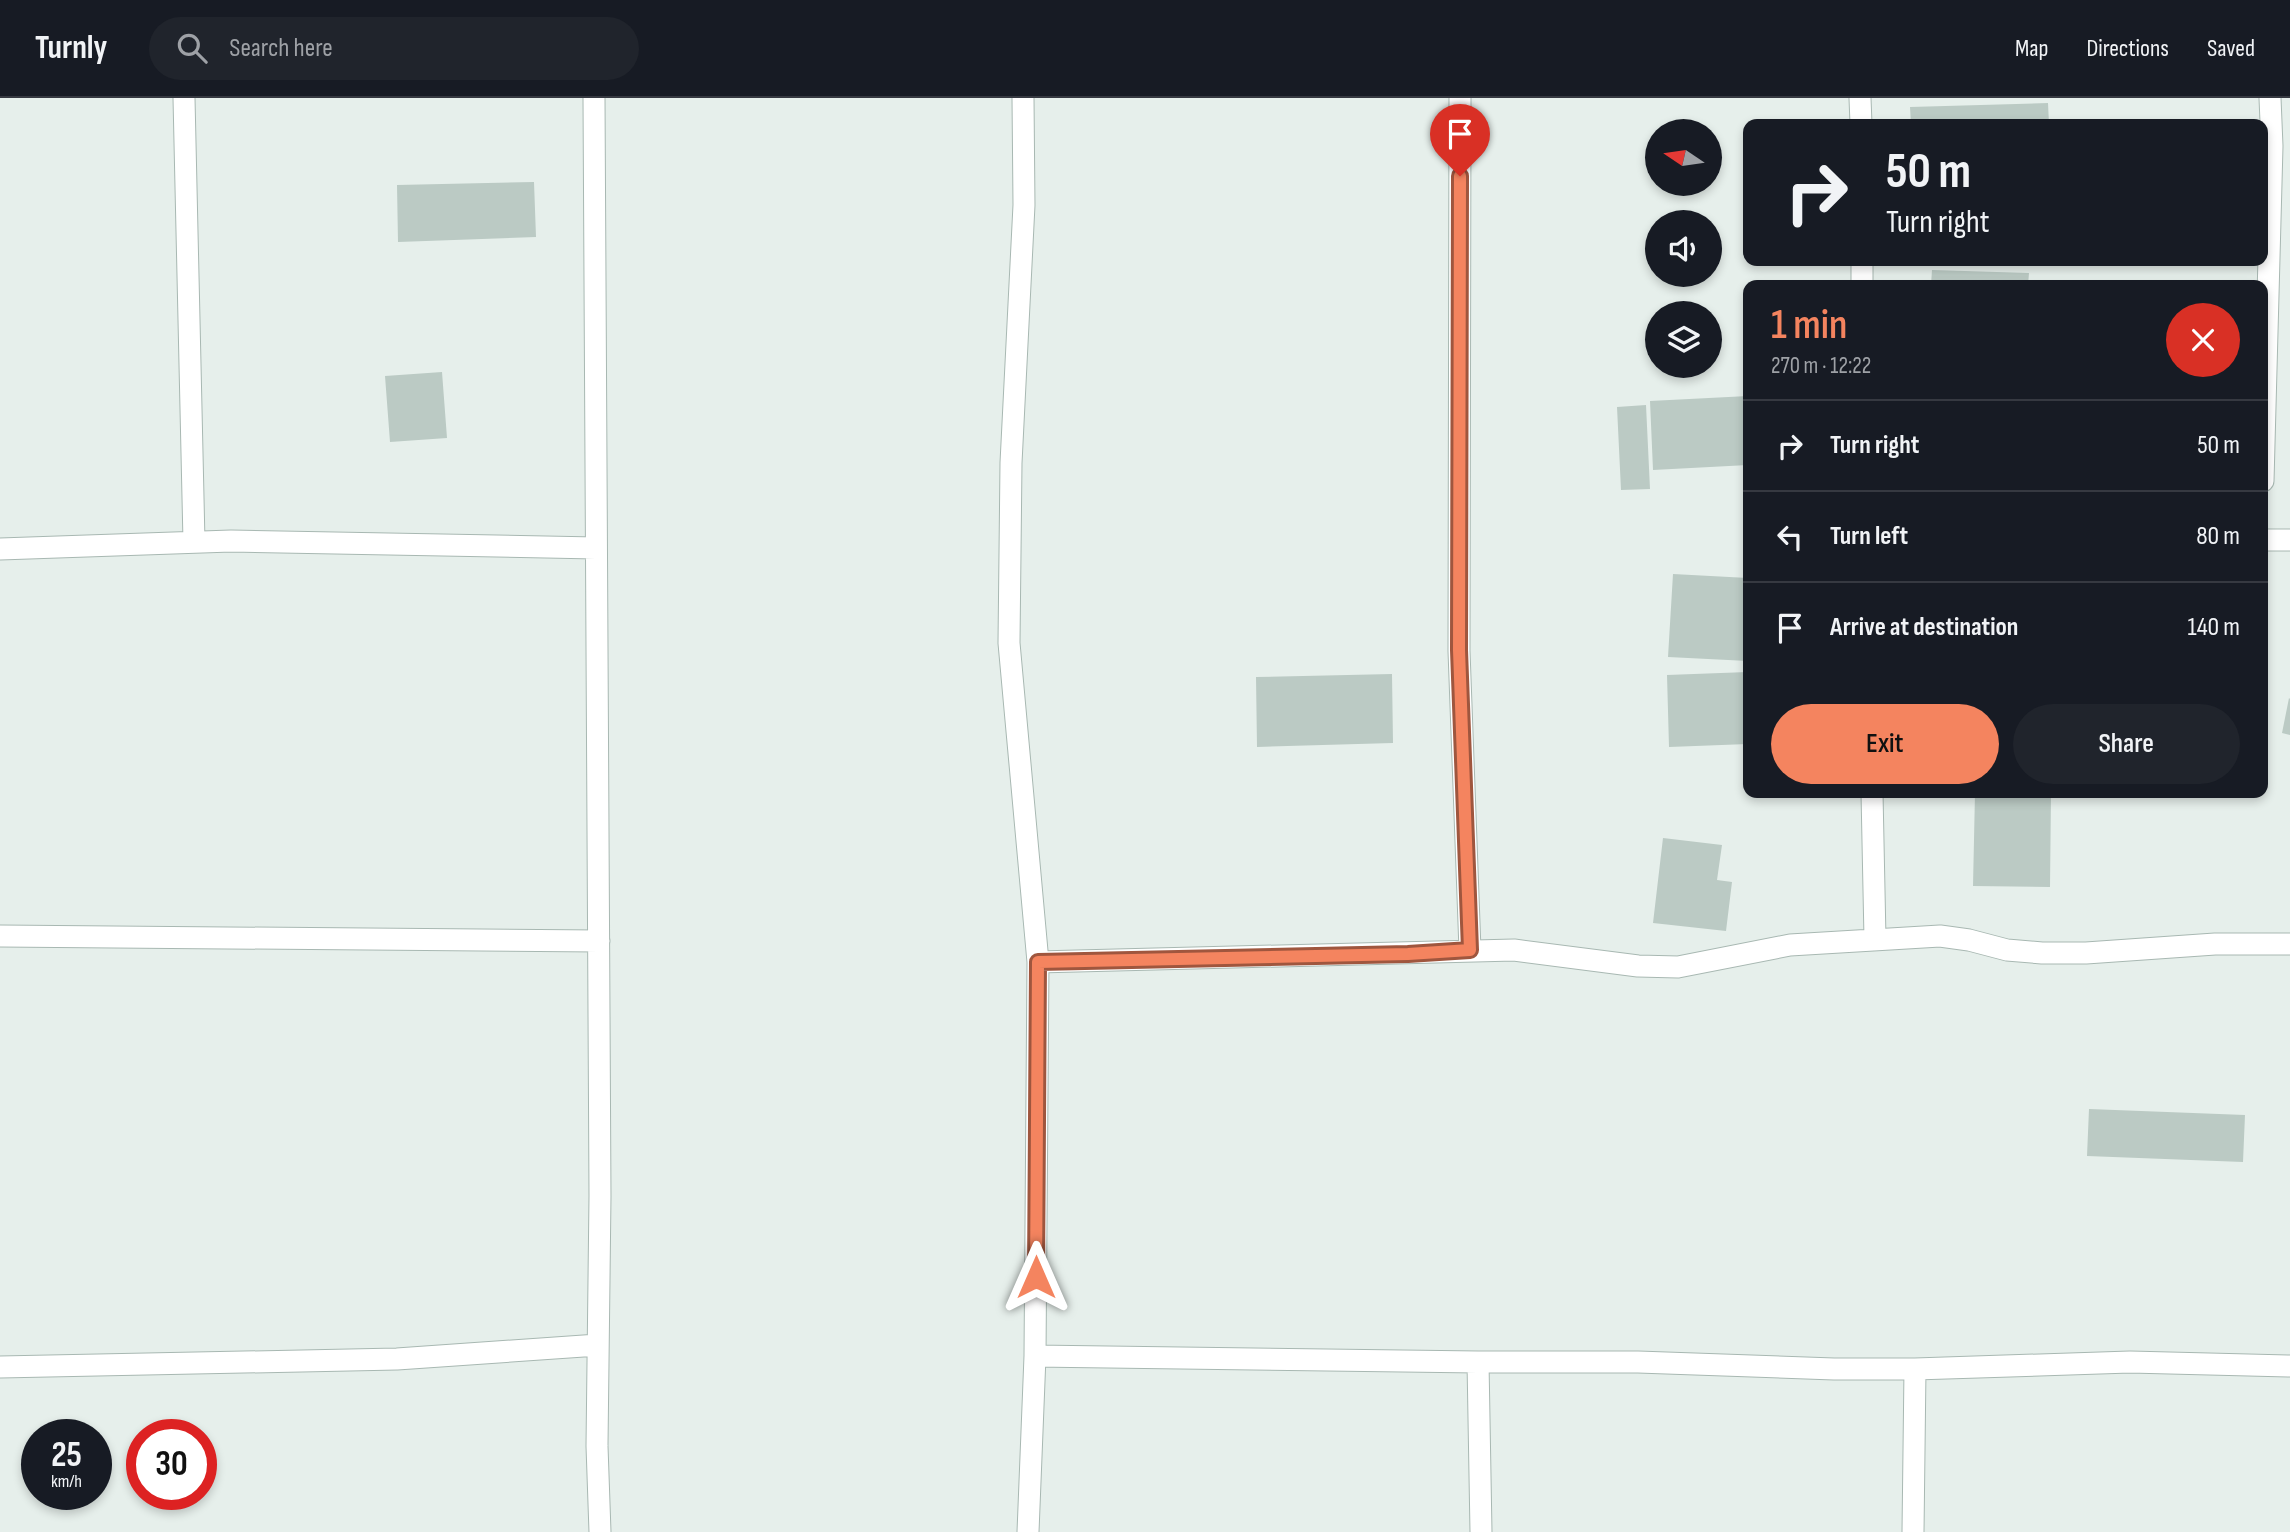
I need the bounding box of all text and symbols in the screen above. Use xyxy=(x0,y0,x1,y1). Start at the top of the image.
search box xyxy=(149,17,639,80)
text: Turnly xyxy=(35,28,107,68)
icon: search xyxy=(173,29,211,67)
text: Search here xyxy=(229,33,333,64)
text: Map xyxy=(2015,34,2048,63)
text: Directions xyxy=(2086,34,2169,63)
text: Saved xyxy=(2207,34,2255,63)
pin xyxy=(1430,104,1490,176)
icon: arrive xyxy=(1441,115,1479,153)
north arrow xyxy=(1645,119,1722,196)
map controls xyxy=(1645,119,1722,378)
text: 50 m xyxy=(1886,143,1971,202)
icon: right xyxy=(1771,147,1862,238)
text: Turn right xyxy=(1886,203,1990,242)
button: sound xyxy=(1645,210,1722,287)
text: 1 min xyxy=(1771,300,1847,351)
button: layers xyxy=(1645,301,1722,378)
button: close xyxy=(2166,303,2240,377)
text: 270 m · 12:22 xyxy=(1771,352,1871,380)
icon: right xyxy=(1771,427,1809,465)
text: Turn right xyxy=(1830,430,1919,461)
text: 50 m xyxy=(2197,430,2240,461)
icon: left xyxy=(1771,518,1809,556)
text: Turn left xyxy=(1830,521,1908,552)
text: 80 m xyxy=(2196,521,2240,552)
icon: arrive xyxy=(1771,609,1809,647)
text: Arrive at destination xyxy=(1830,612,2018,643)
text: 140 m xyxy=(2188,612,2240,643)
button: Exit xyxy=(1771,704,1999,784)
button: Share xyxy=(2013,704,2240,784)
position arrow xyxy=(999,1240,1073,1314)
speed limit sign: 30 xyxy=(126,1419,217,1510)
text: 25 xyxy=(51,1434,82,1477)
text: km/h xyxy=(51,1471,82,1492)

